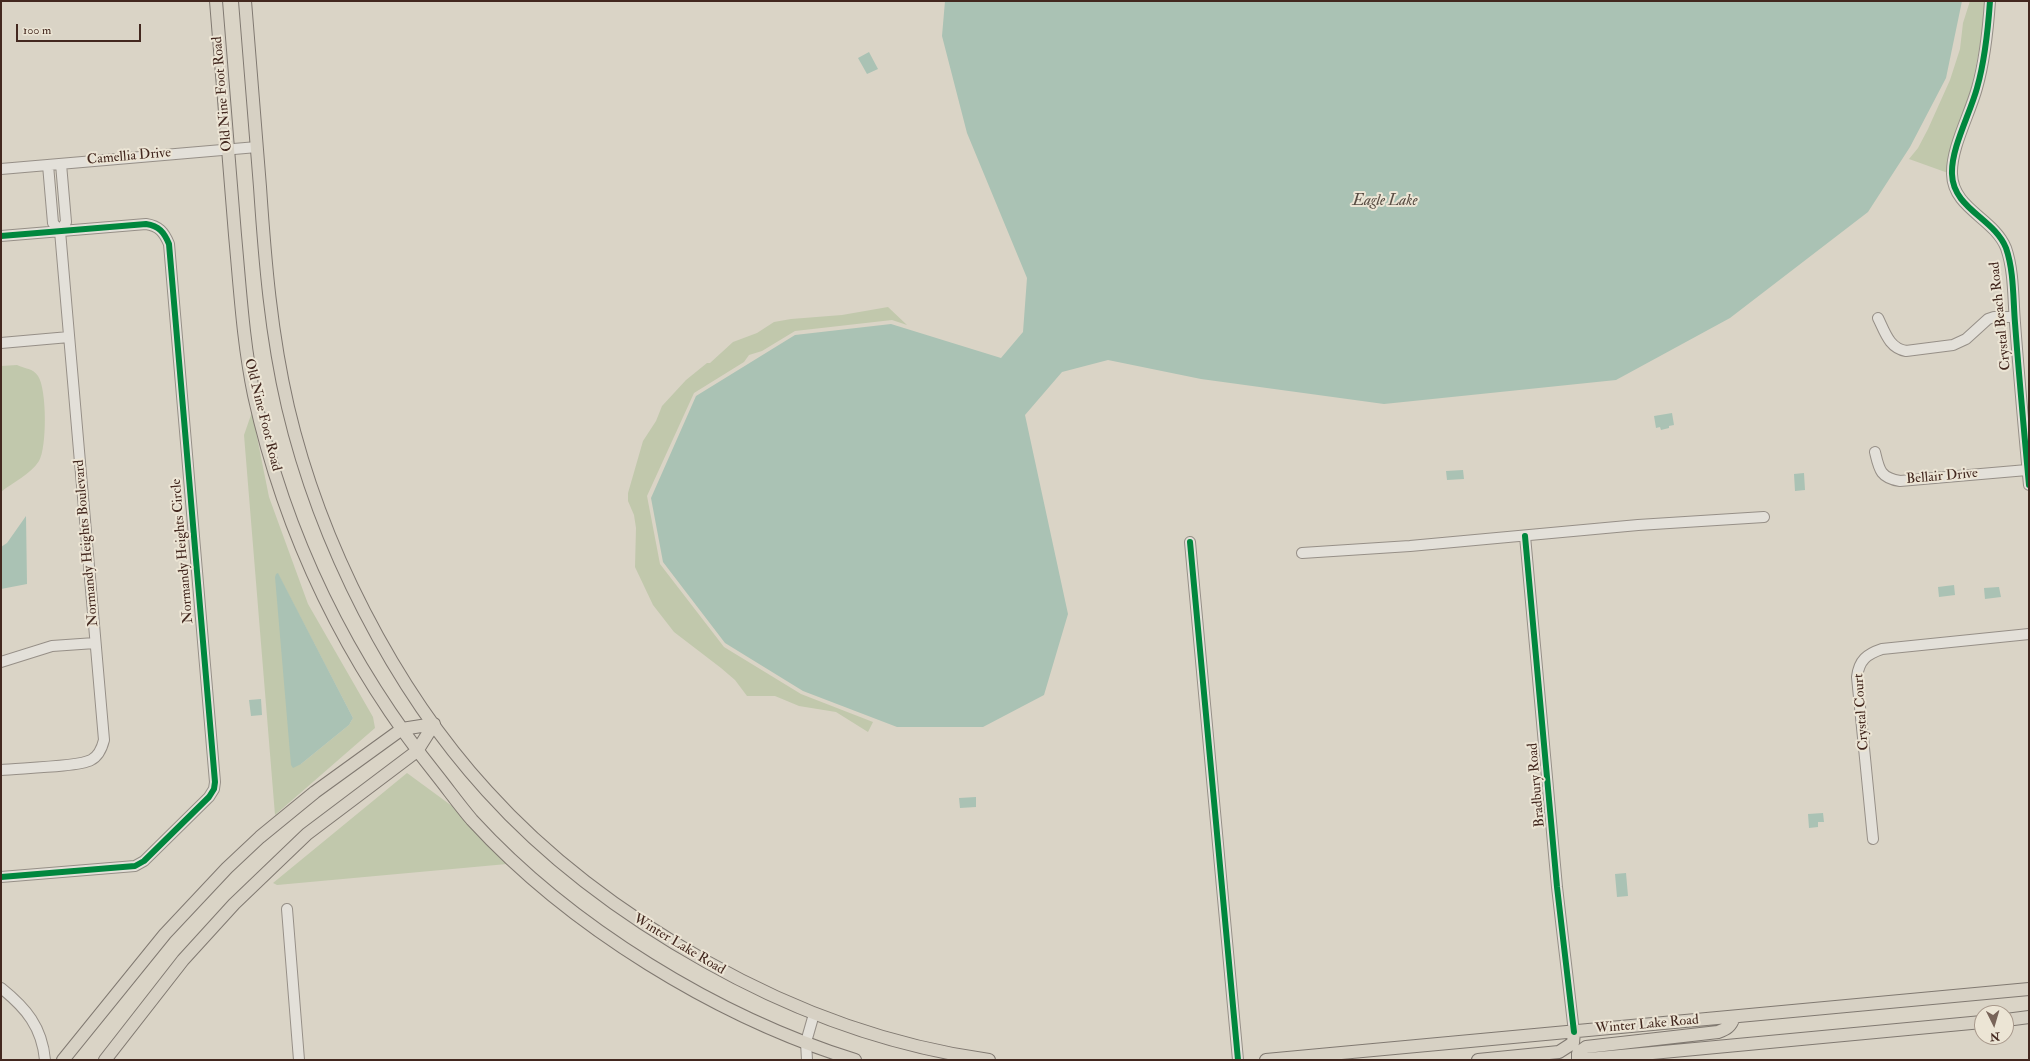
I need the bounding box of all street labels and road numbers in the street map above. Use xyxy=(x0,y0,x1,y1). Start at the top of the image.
street label: Old Nine Foot Road xyxy=(210,36,236,152)
street label: Camellia Drive xyxy=(86,145,172,169)
street label: Crystal Beach Road xyxy=(1987,261,2015,371)
street label: Old Nine Foot Road xyxy=(240,357,284,473)
street label: Normandy Heights Boulevard xyxy=(71,459,103,627)
street label: Bellair Drive xyxy=(1905,465,1979,489)
street label: Normandy Heights Circle xyxy=(168,478,198,624)
street label: Crystal Court xyxy=(1851,673,1873,751)
street label: Bradbury Road xyxy=(1525,742,1549,828)
street label: Winter Lake Road xyxy=(630,911,728,979)
street label: Winter Lake Road xyxy=(1594,1012,1700,1038)

